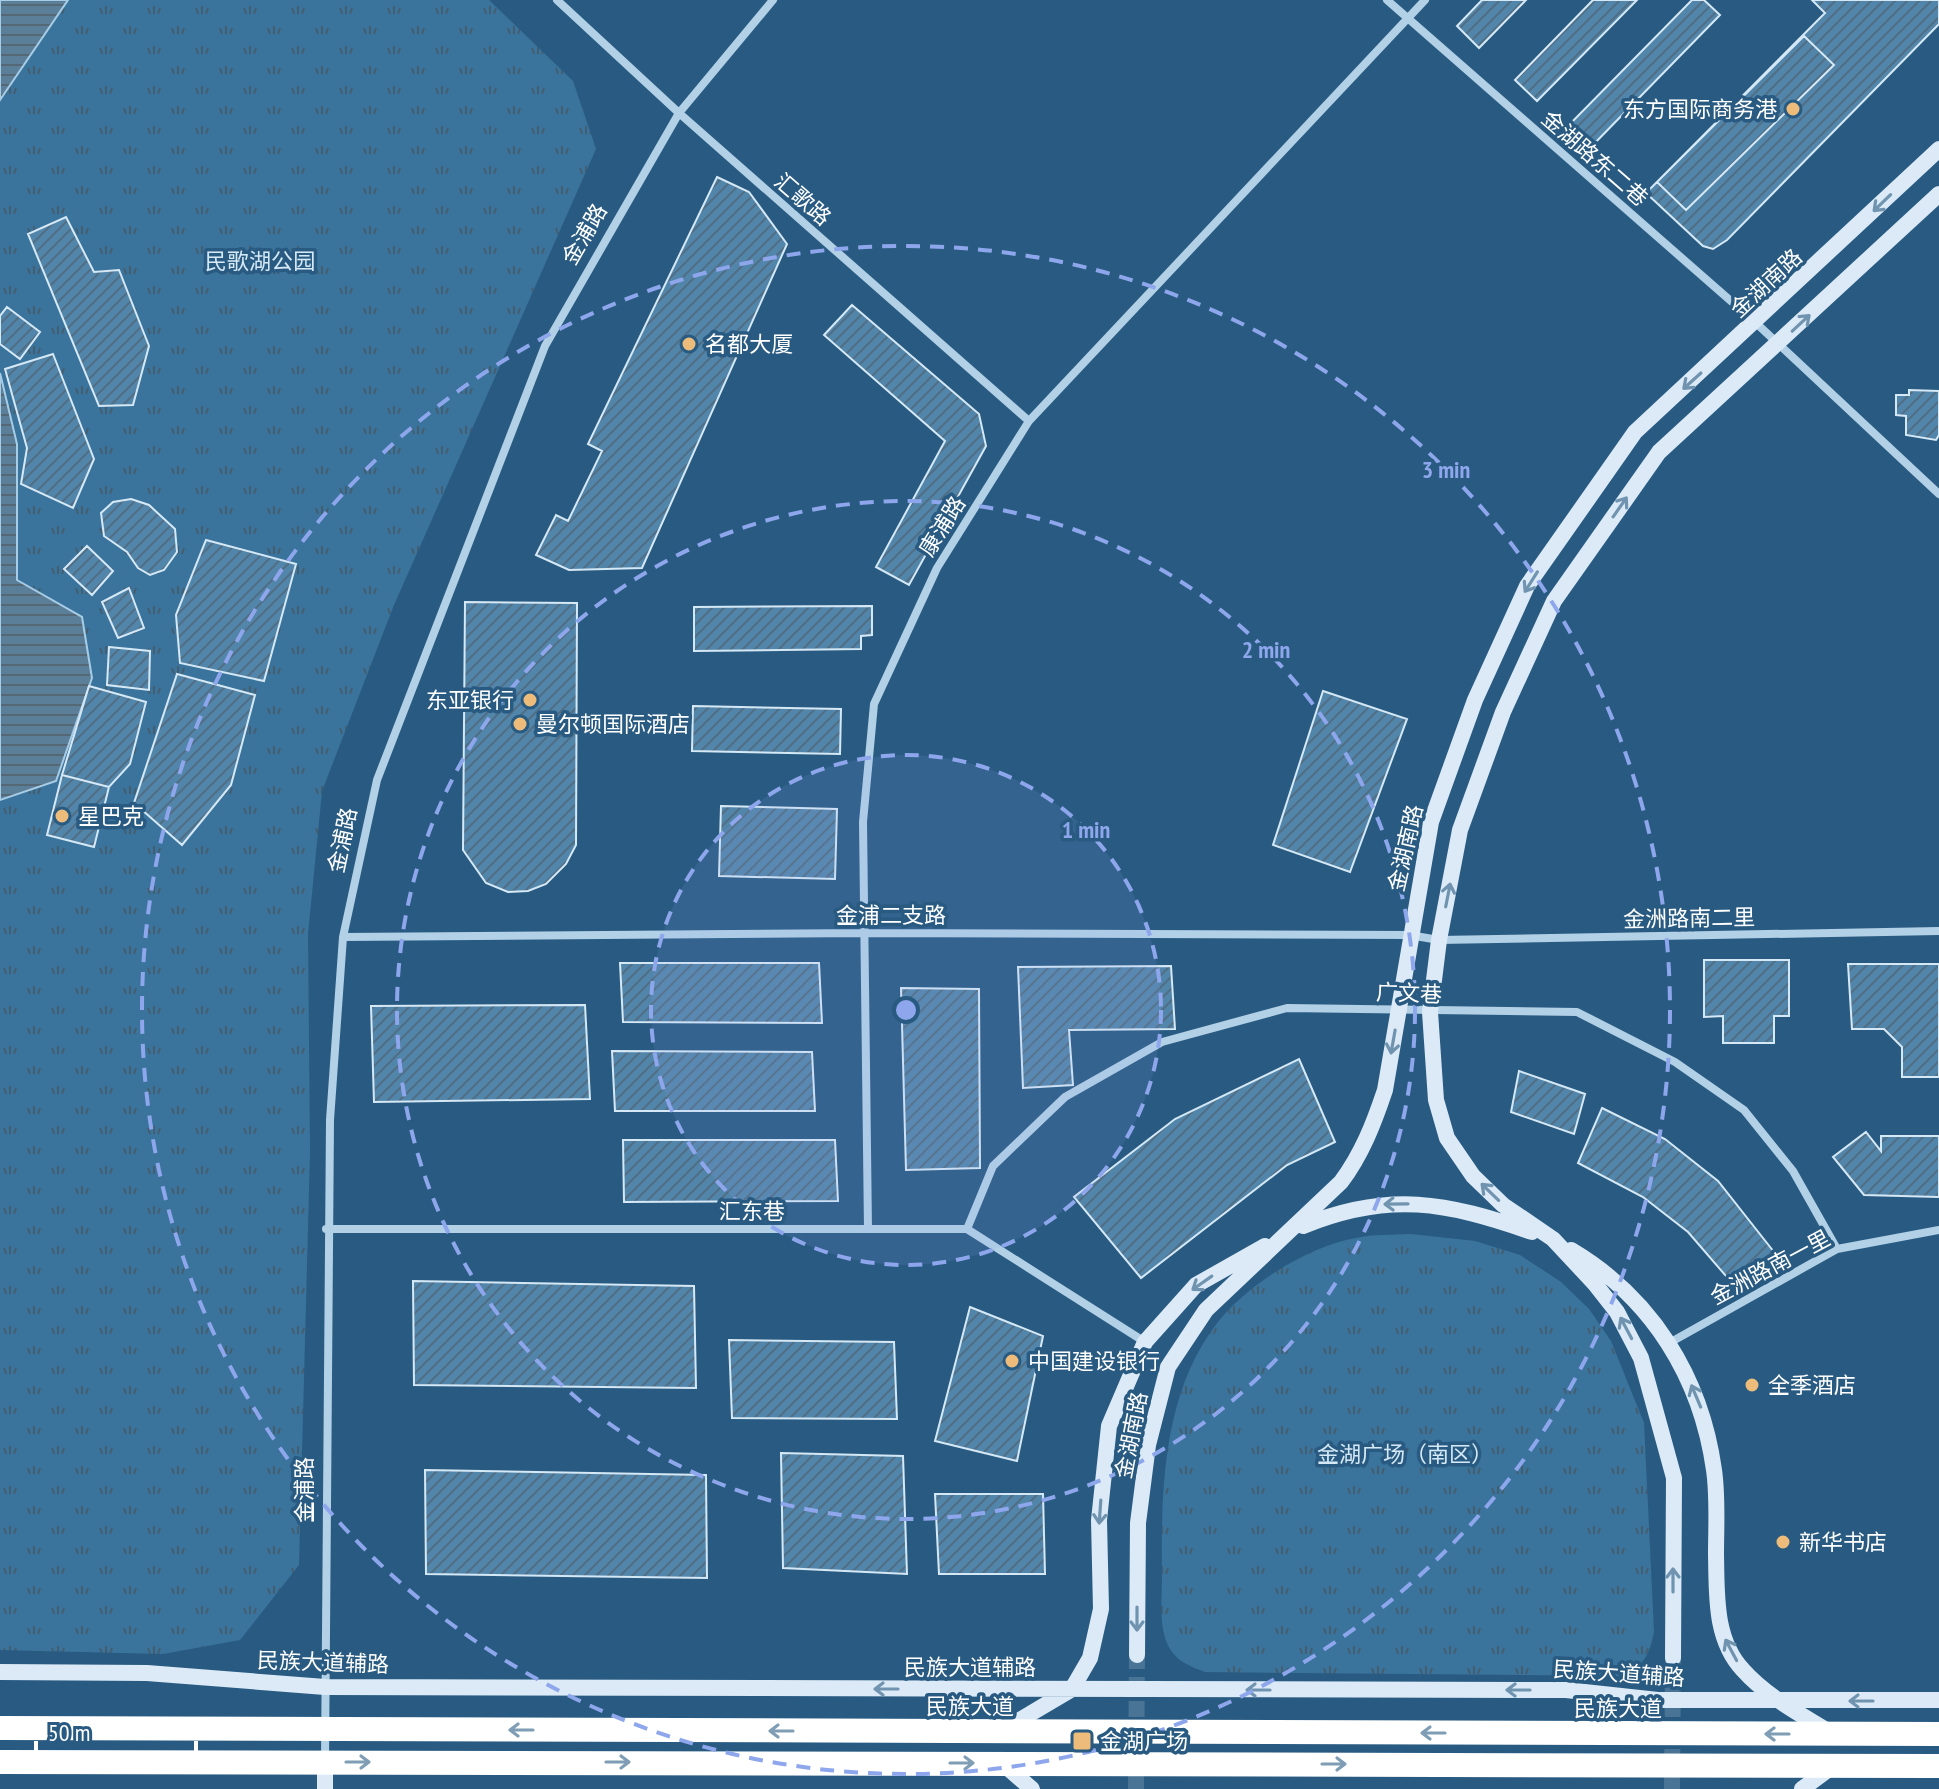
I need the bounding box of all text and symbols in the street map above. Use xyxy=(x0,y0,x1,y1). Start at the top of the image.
place label: 东方国际商务港 xyxy=(1623,95,1777,123)
marker: 东方国际商务港 xyxy=(1784,100,1802,118)
street label: 金湖路东二巷 xyxy=(1536,104,1654,212)
street label: 汇歌路 xyxy=(769,167,837,231)
one-way arrow xyxy=(1873,193,1893,212)
street label: 金浦路 xyxy=(555,198,613,270)
street label: 金湖南路 xyxy=(1724,243,1808,323)
park label: 民歌湖公园 xyxy=(205,247,315,275)
one-way arrow xyxy=(1791,313,1811,332)
place label: 名都大厦 xyxy=(705,330,793,358)
marker: 名都大厦 xyxy=(680,335,698,353)
one-way arrow xyxy=(1683,371,1703,389)
text: 3 min xyxy=(1422,454,1470,485)
street label: 康浦路 xyxy=(913,491,971,561)
one-way arrow xyxy=(1612,497,1628,519)
one-way arrow xyxy=(1522,570,1538,593)
text: 2 min xyxy=(1242,634,1290,665)
place label: 东亚银行 xyxy=(426,686,514,714)
marker: 东亚银行 xyxy=(521,691,539,709)
place label: 曼尔顿国际酒店 xyxy=(536,710,690,738)
marker: 曼尔顿国际酒店 xyxy=(511,715,529,733)
place label: 星巴克 xyxy=(78,802,144,830)
street label: 金湖南路 xyxy=(1381,802,1429,894)
street label: 金浦路 xyxy=(321,805,363,875)
marker: 星巴克 xyxy=(53,807,71,825)
text: 1 min xyxy=(1062,814,1110,845)
one-way arrow xyxy=(1441,882,1456,908)
street label: 金浦二支路 xyxy=(836,901,946,929)
street label: 金洲路南二里 xyxy=(1623,903,1755,933)
street label: 广文巷 xyxy=(1376,978,1442,1008)
centre of rings xyxy=(892,996,920,1024)
one-way arrow xyxy=(1385,1029,1400,1055)
one-way arrow xyxy=(1480,1183,1500,1202)
street label: 汇东巷 xyxy=(719,1197,785,1225)
one-way arrow xyxy=(1383,1197,1410,1212)
street label: 金洲路南一里 xyxy=(1705,1224,1835,1310)
one-way arrow xyxy=(1192,1274,1213,1291)
one-way arrow xyxy=(1617,1317,1633,1341)
place label: 中国建设银行 xyxy=(1028,1347,1160,1375)
marker: 中国建设银行 xyxy=(1003,1352,1021,1370)
place label: 全季酒店 xyxy=(1768,1371,1856,1399)
marker: 全季酒店 xyxy=(1743,1376,1761,1394)
one-way arrow xyxy=(1688,1384,1703,1408)
street label: 金湖南路 xyxy=(1109,1389,1153,1481)
park label: 金湖广场（南区） xyxy=(1317,1440,1493,1468)
street label: 金浦路 xyxy=(290,1457,318,1523)
one-way arrow xyxy=(1093,1498,1108,1525)
place label: 新华书店 xyxy=(1799,1528,1887,1556)
marker: 新华书店 xyxy=(1774,1533,1792,1551)
one-way arrow xyxy=(1665,1567,1681,1594)
one-way arrow xyxy=(1129,1605,1145,1632)
one-way arrow xyxy=(1723,1639,1739,1663)
street label: 民族大道辅路 xyxy=(257,1646,389,1678)
street label: 民族大道辅路 xyxy=(904,1653,1036,1681)
street label: 民族大道辅路 xyxy=(1552,1654,1686,1692)
one-way arrow xyxy=(873,1681,900,1697)
one-way arrow xyxy=(1245,1682,1272,1698)
one-way arrow xyxy=(1505,1682,1532,1698)
street label: 民族大道 xyxy=(926,1692,1014,1720)
one-way arrow xyxy=(1848,1693,1875,1709)
street label: 民族大道 xyxy=(1574,1694,1662,1722)
scale bar xyxy=(36,1705,196,1755)
text: 50 m xyxy=(48,1717,90,1748)
one-way arrow xyxy=(508,1723,535,1738)
one-way arrow xyxy=(768,1723,795,1739)
one-way arrow xyxy=(1420,1725,1447,1741)
one-way arrow xyxy=(1764,1726,1791,1742)
place label: 金湖广场 xyxy=(1100,1727,1188,1755)
marker: 金湖广场 xyxy=(1071,1730,1093,1752)
one-way arrow xyxy=(344,1754,371,1770)
one-way arrow xyxy=(604,1754,631,1770)
one-way arrow xyxy=(948,1755,975,1771)
one-way arrow xyxy=(1320,1756,1347,1772)

